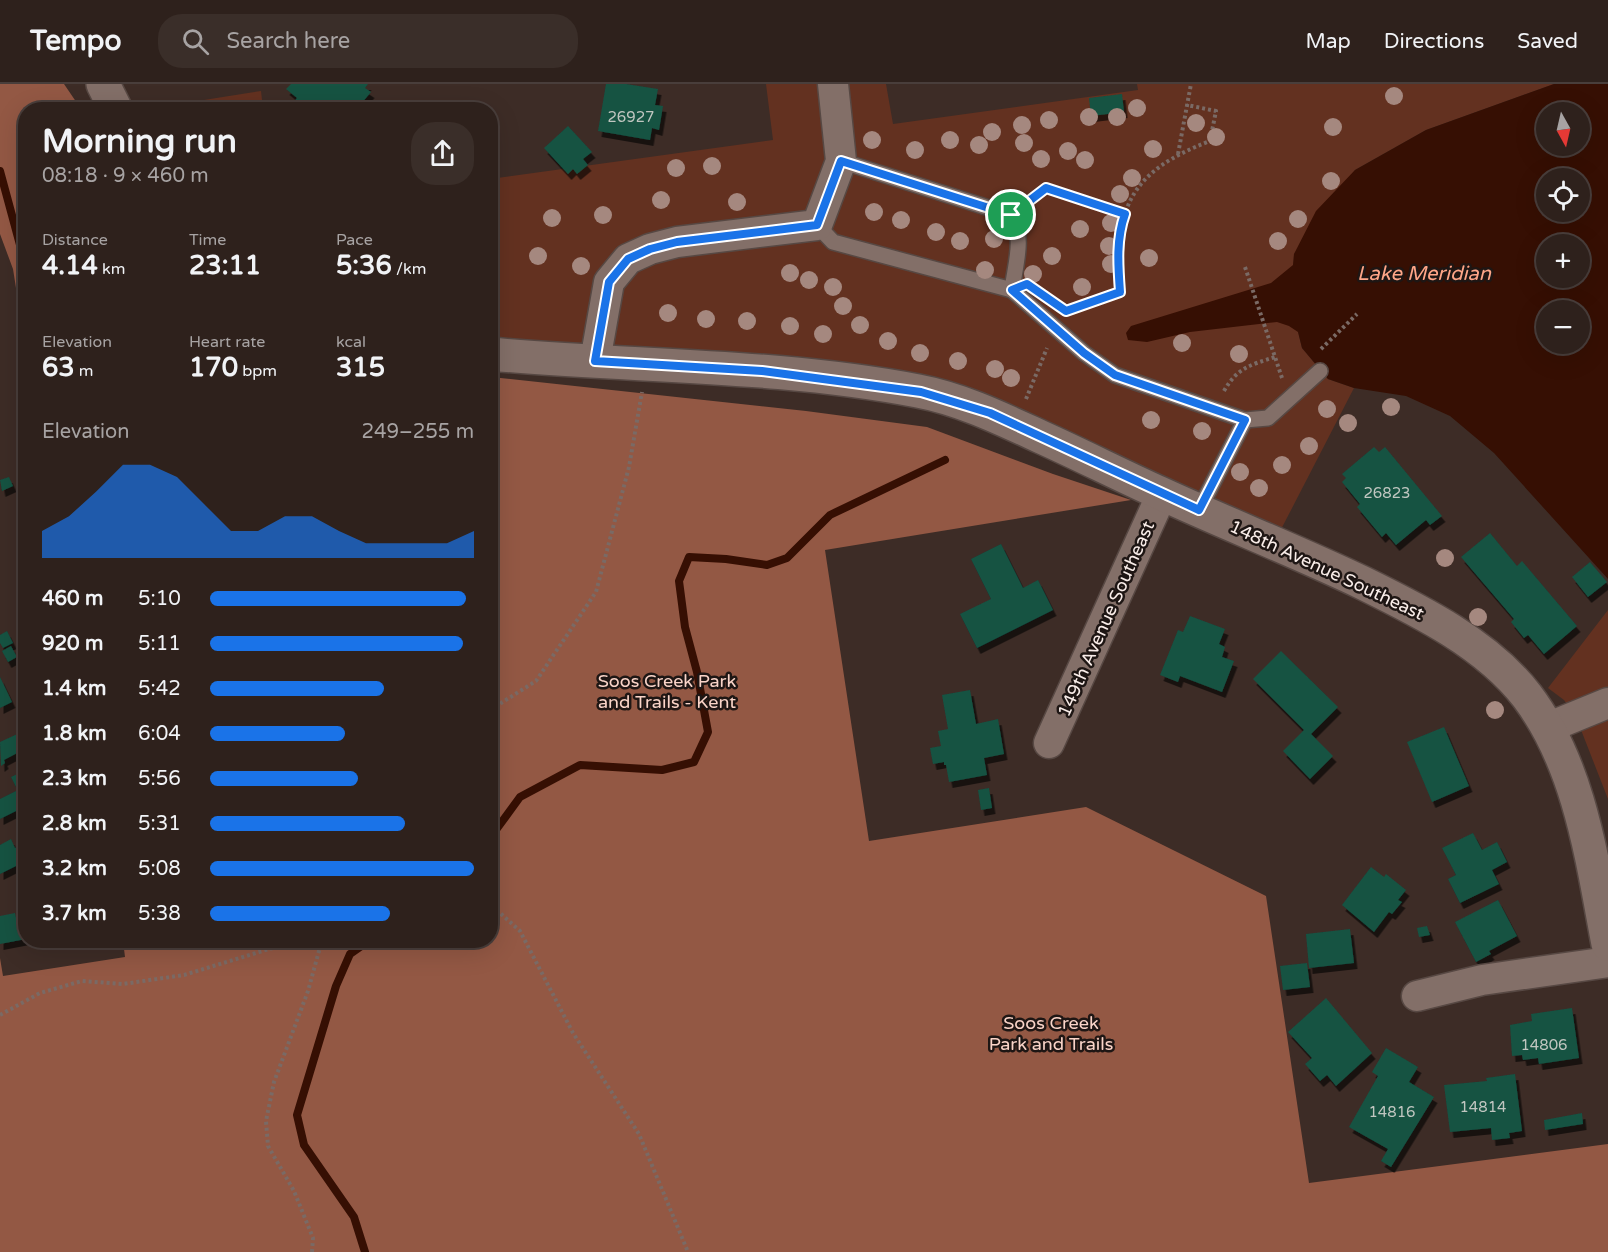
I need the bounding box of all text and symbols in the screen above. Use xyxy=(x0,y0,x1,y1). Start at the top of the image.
search box xyxy=(158,14,578,68)
text: Tempo xyxy=(30,24,122,58)
icon: search xyxy=(179,25,212,58)
text: Search here xyxy=(227,28,350,54)
text: Map xyxy=(1305,29,1351,54)
text: Directions xyxy=(1384,29,1484,54)
text: Saved xyxy=(1517,29,1578,54)
north arrow xyxy=(1536,102,1590,156)
map controls xyxy=(1536,102,1590,354)
house number: 26927 xyxy=(607,108,655,126)
text: Morning run xyxy=(42,122,237,161)
button: share xyxy=(411,122,474,185)
text: 08:18 · 9 × 460 m xyxy=(42,164,209,188)
button: locate xyxy=(1536,168,1590,222)
pin xyxy=(985,189,1036,240)
icon: arrive xyxy=(994,198,1027,231)
text: Distance xyxy=(42,230,108,250)
text: Time xyxy=(189,230,226,250)
text: Pace xyxy=(336,230,373,250)
button: + xyxy=(1536,234,1590,288)
text: 4.14 xyxy=(42,250,98,281)
text: 23:11 xyxy=(189,250,261,281)
text: 5:36 xyxy=(336,250,392,281)
text: km xyxy=(98,259,125,279)
text: /km xyxy=(392,259,426,279)
water label: Lake Meridian xyxy=(1357,262,1492,286)
button: − xyxy=(1536,300,1590,354)
text: Elevation xyxy=(42,332,112,352)
text: Heart rate xyxy=(189,332,265,352)
text: kcal xyxy=(336,332,366,352)
text: 63 xyxy=(42,352,75,383)
text: 170 xyxy=(189,352,238,383)
text: 315 xyxy=(336,352,385,383)
text: m xyxy=(75,361,94,381)
text: bpm xyxy=(238,361,277,381)
text: Elevation xyxy=(42,420,129,444)
text: 249–255 m xyxy=(361,420,474,444)
house number: 26823 xyxy=(1363,484,1411,502)
street label: 148th Avenue Southeast xyxy=(1226,515,1428,625)
street label: 149th Avenue Southeast xyxy=(1053,518,1159,720)
text: 460 m xyxy=(42,587,103,611)
text: 5:10 xyxy=(138,587,181,611)
text: 920 m xyxy=(42,632,103,656)
text: 5:11 xyxy=(138,632,181,656)
park label: Soos Creek Park and Trails - Kent xyxy=(598,670,736,713)
text: 1.4 km xyxy=(42,677,106,701)
text: 5:42 xyxy=(138,677,181,701)
text: 1.8 km xyxy=(42,722,107,746)
text: 6:04 xyxy=(138,722,181,746)
text: 2.3 km xyxy=(42,767,107,791)
text: 5:56 xyxy=(138,767,181,791)
text: 2.8 km xyxy=(42,812,107,836)
text: 5:31 xyxy=(138,812,181,836)
text: 3.2 km xyxy=(42,857,107,881)
text: 5:08 xyxy=(138,857,181,881)
text: 3.7 km xyxy=(42,902,107,926)
text: 5:38 xyxy=(138,902,181,926)
park label: Soos Creek Park and Trails xyxy=(989,1012,1113,1055)
house number: 14806 xyxy=(1520,1036,1568,1054)
house number: 14814 xyxy=(1459,1098,1507,1116)
house number: 14816 xyxy=(1368,1103,1416,1121)

